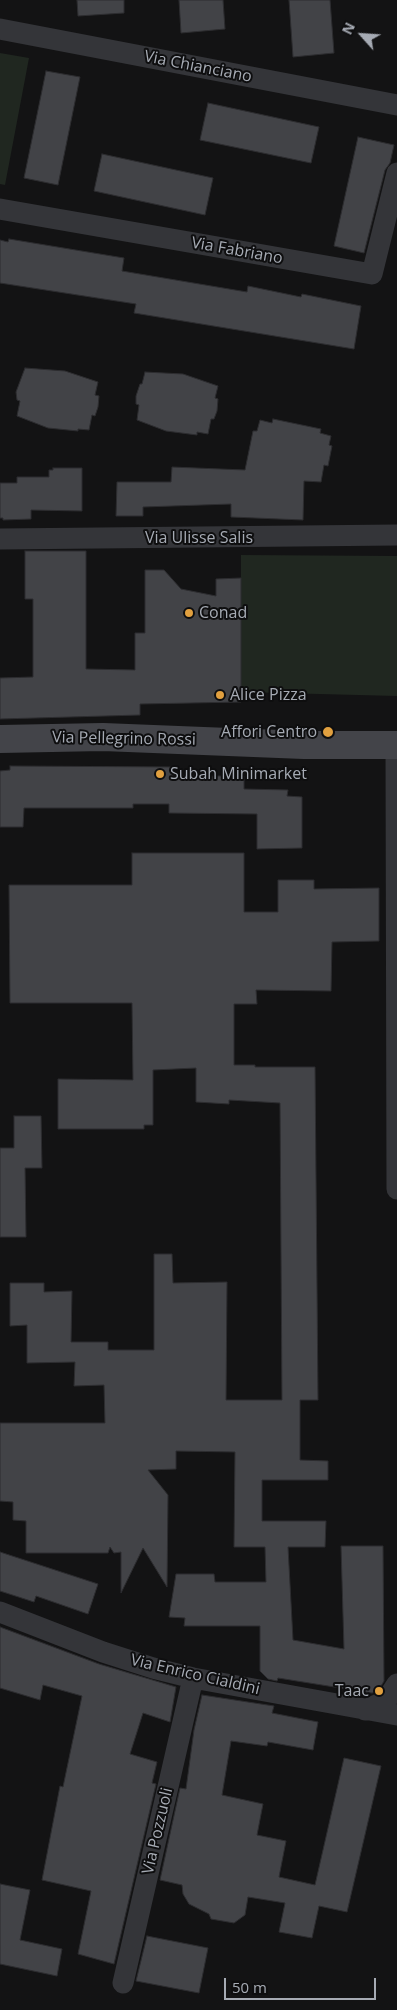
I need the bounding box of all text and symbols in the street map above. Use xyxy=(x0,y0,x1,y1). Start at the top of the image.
north arrow xyxy=(337,10,387,60)
text: N xyxy=(337,19,359,37)
street label: Via Chianciano xyxy=(143,47,253,87)
street label: Via Fabriano xyxy=(190,234,284,268)
street label: Via Ulisse Salis xyxy=(145,528,253,548)
place label: Conad xyxy=(199,603,247,623)
marker: Conad xyxy=(183,607,195,619)
place label: Alice Pizza xyxy=(230,685,307,705)
marker: Alice Pizza xyxy=(214,689,226,701)
place label: Affori Centro xyxy=(221,722,317,742)
marker: Affori Centro xyxy=(321,725,335,739)
street label: Via Pellegrino Rossi xyxy=(52,728,196,750)
place label: Subah Minimarket xyxy=(170,764,307,784)
marker: Subah Minimarket xyxy=(154,768,166,780)
street label: Via Enrico Cialdini xyxy=(128,1651,262,1699)
place label: Taac xyxy=(335,1681,369,1701)
marker: Taac xyxy=(373,1685,385,1697)
street label: Via Pozzuoli xyxy=(139,1786,177,1876)
scale bar xyxy=(227,1968,380,2000)
text: 50 m xyxy=(232,1977,267,1997)

